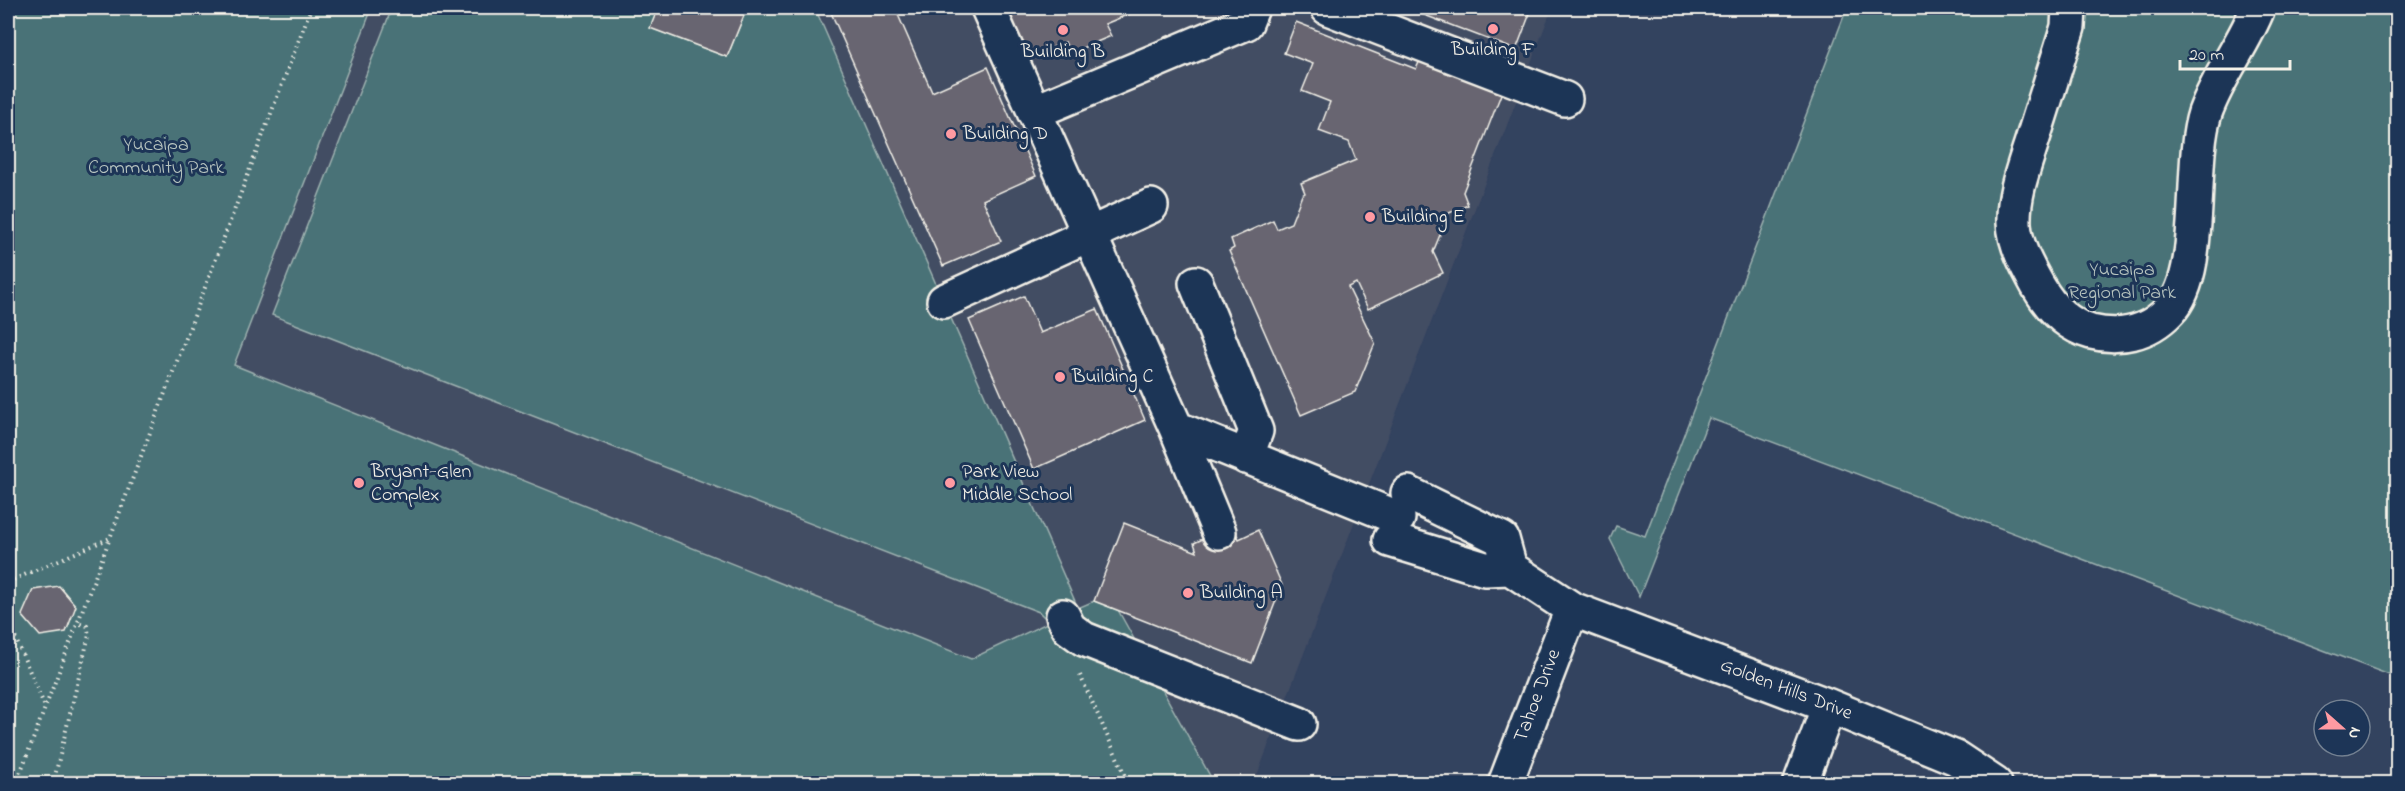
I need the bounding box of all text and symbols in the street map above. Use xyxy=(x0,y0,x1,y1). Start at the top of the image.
marker: Building F xyxy=(1486,22,1500,36)
marker: Building B xyxy=(1056,23,1070,37)
scale bar xyxy=(2180,33,2290,71)
place label: Building F xyxy=(1450,36,1535,66)
place label: Building B xyxy=(1020,38,1105,68)
text: 20 m xyxy=(2189,43,2224,69)
place label: Building D xyxy=(962,120,1048,150)
marker: Building D xyxy=(944,127,958,141)
park label: Yucaipa Community Park xyxy=(88,131,224,183)
place label: Building E xyxy=(1381,203,1465,233)
marker: Building E xyxy=(1363,210,1377,224)
park label: Yucaipa Regional Park xyxy=(2068,256,2176,309)
place label: Building C xyxy=(1071,363,1153,393)
marker: Building C xyxy=(1053,370,1067,384)
place label: Bryant-Glen Complex xyxy=(370,458,472,510)
place label: Park View Middle School xyxy=(962,458,1072,510)
marker: Bryant-Glen Complex xyxy=(352,476,366,490)
marker: Park View Middle School xyxy=(943,476,957,490)
place label: Building A xyxy=(1199,579,1283,609)
marker: Building A xyxy=(1181,586,1195,600)
street label: Tahoe Drive xyxy=(1507,645,1569,747)
street label: Golden Hills Drive xyxy=(1716,651,1856,729)
north arrow xyxy=(2312,698,2372,758)
text: N xyxy=(2341,723,2367,742)

